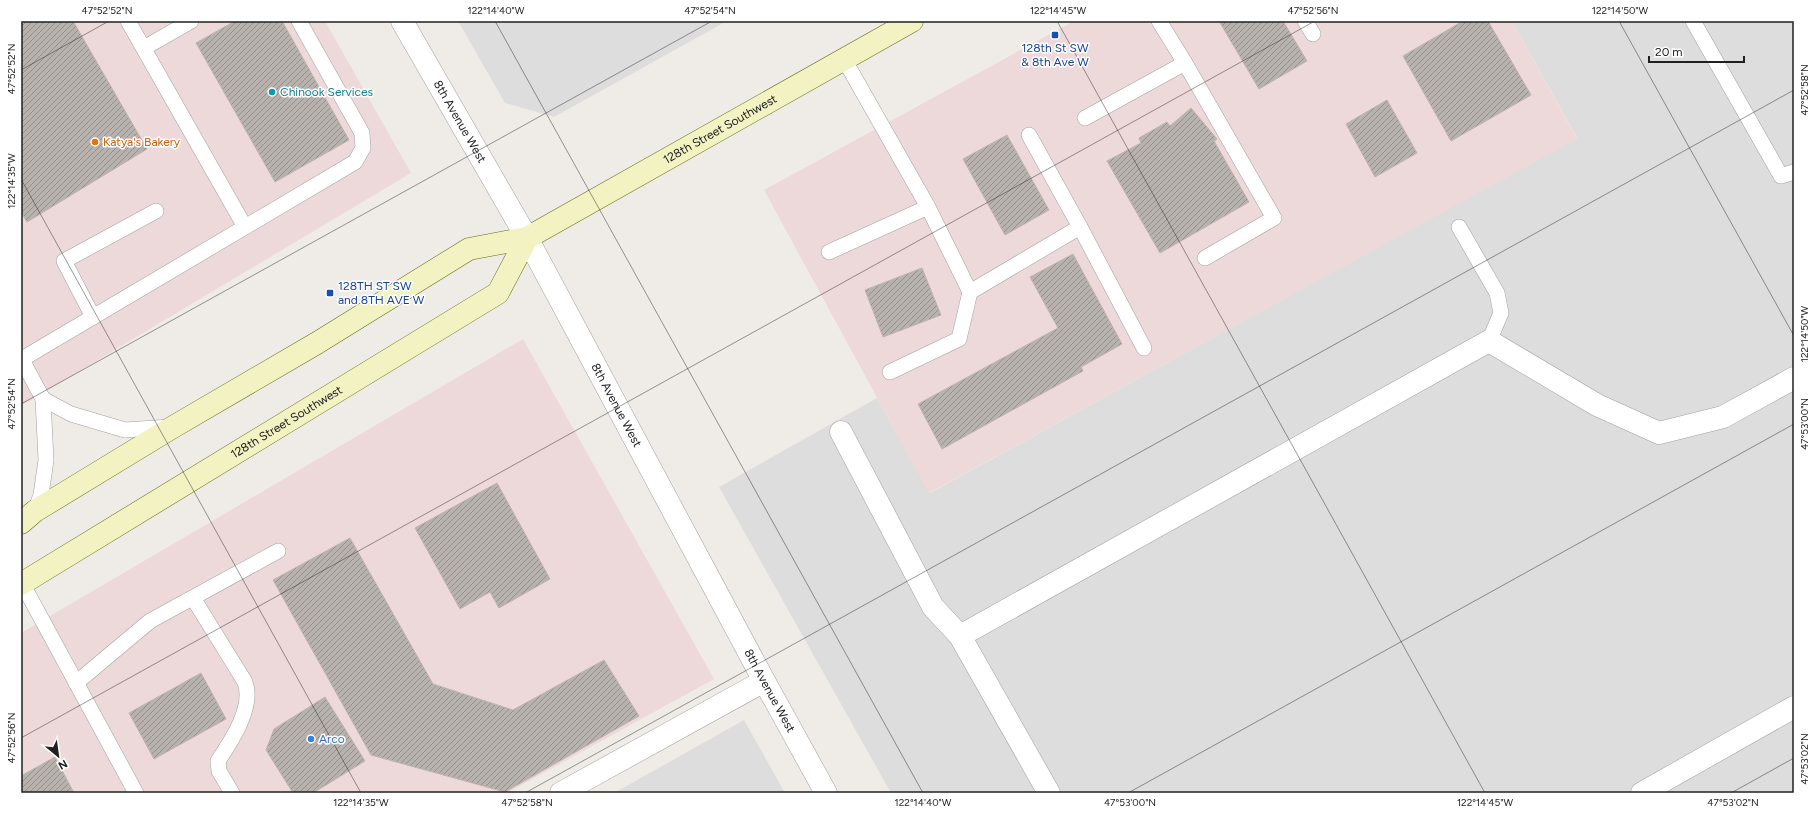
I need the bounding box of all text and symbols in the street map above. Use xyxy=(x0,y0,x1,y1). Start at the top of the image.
text: 47°52'52"N xyxy=(82,4,132,17)
text: 122°14'40"W xyxy=(468,4,525,17)
text: 47°52'54"N xyxy=(684,4,736,17)
text: 122°14'45"W xyxy=(1030,4,1086,17)
text: 47°52'56"N xyxy=(1288,4,1338,17)
text: 122°14'50"W xyxy=(1592,4,1649,17)
marker: 128th St SW & 8th Ave W xyxy=(1050,30,1060,40)
scale bar xyxy=(1649,38,1744,64)
place label: 128th St SW & 8th Ave W xyxy=(1021,41,1089,69)
text: 47°52'52"N xyxy=(5,44,18,94)
text: 20 m xyxy=(1655,45,1683,59)
text: 47°52'58"N xyxy=(1798,64,1811,116)
street label: 8th Avenue West xyxy=(431,78,489,166)
place label: Chinook Services xyxy=(280,85,374,99)
marker: Chinook Services xyxy=(267,87,277,97)
street label: 128th Street Southwest xyxy=(661,91,780,167)
place label: Katya's Bakery xyxy=(103,135,181,149)
marker: Katya's Bakery xyxy=(90,137,100,147)
text: 122°14'35"W xyxy=(5,153,18,209)
place label: 128TH ST SW and 8TH AVE W xyxy=(338,279,425,307)
marker: 128TH ST SW and 8TH AVE W xyxy=(325,288,335,298)
text: 122°14'50"W xyxy=(1798,305,1811,362)
street label: 8th Avenue West xyxy=(588,361,645,450)
text: 47°52'54"N xyxy=(5,378,18,430)
street label: 128th Street Southwest xyxy=(228,382,345,461)
text: 47°53'00"N xyxy=(1798,398,1811,450)
street label: 8th Avenue West xyxy=(741,647,798,735)
text: 47°52'56"N xyxy=(5,713,18,763)
place label: Arco xyxy=(319,732,345,746)
text: 47°53'02"N xyxy=(1798,733,1811,785)
marker: Arco xyxy=(306,734,316,744)
north arrow xyxy=(38,736,78,776)
text: N xyxy=(56,757,69,772)
text: 122°14'35"W xyxy=(333,796,389,809)
text: 47°52'58"N xyxy=(501,796,553,809)
text: 122°14'40"W xyxy=(895,796,952,809)
text: 47°53'00"N xyxy=(1104,796,1156,809)
text: 122°14'45"W xyxy=(1457,796,1513,809)
text: 47°53'02"N xyxy=(1707,796,1759,809)

